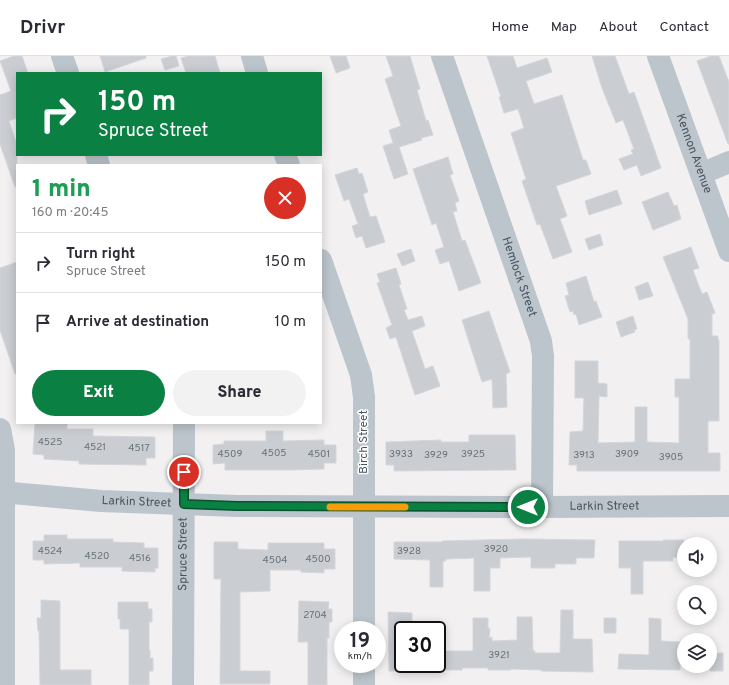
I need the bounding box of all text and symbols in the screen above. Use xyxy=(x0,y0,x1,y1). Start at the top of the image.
text: Drivr xyxy=(20,16,65,40)
text: Home xyxy=(492,19,529,36)
text: Map xyxy=(551,19,577,36)
text: About xyxy=(599,19,638,36)
text: Contact xyxy=(660,19,709,36)
text: 150 m xyxy=(98,85,176,121)
icon: right xyxy=(32,88,84,140)
street label: Kennon Avenue xyxy=(672,112,715,196)
text: Spruce Street xyxy=(98,120,208,143)
text: 1 min xyxy=(32,175,91,205)
button: close xyxy=(264,177,306,219)
text: 160 m · 20:45 xyxy=(32,205,109,221)
street label: Hemlock Street xyxy=(498,235,540,319)
text: Turn right xyxy=(66,245,135,264)
icon: right xyxy=(32,252,54,274)
text: 150 m xyxy=(265,253,306,272)
text: Spruce Street xyxy=(66,264,146,280)
icon: arrive xyxy=(32,312,54,334)
text: Arrive at destination xyxy=(66,313,209,332)
text: 10 m xyxy=(275,313,306,332)
button: Exit xyxy=(32,370,165,416)
button: Share xyxy=(173,370,306,416)
street label: Birch Street xyxy=(356,410,372,474)
house number: 4525 xyxy=(38,436,62,449)
house number: 4521 xyxy=(84,441,106,454)
house number: 4517 xyxy=(128,442,150,455)
house number: 4505 xyxy=(261,447,287,460)
house number: 4509 xyxy=(218,448,242,461)
house number: 4501 xyxy=(308,448,330,461)
house number: 3933 xyxy=(389,448,413,461)
house number: 3925 xyxy=(461,448,485,461)
house number: 3909 xyxy=(615,448,639,461)
house number: 3929 xyxy=(424,449,448,462)
house number: 3913 xyxy=(573,449,595,462)
house number: 3905 xyxy=(659,451,683,464)
pin xyxy=(167,455,201,489)
icon: arrive xyxy=(173,461,195,483)
position arrow xyxy=(507,486,549,528)
street label: Larkin Street xyxy=(101,493,172,512)
street label: Larkin Street xyxy=(570,498,640,515)
street label: Spruce Street xyxy=(175,517,192,591)
map controls xyxy=(677,537,717,673)
button: sound xyxy=(677,537,717,577)
house number: 3920 xyxy=(484,543,508,556)
house number: 4524 xyxy=(38,545,62,558)
house number: 3928 xyxy=(397,545,421,558)
house number: 4520 xyxy=(85,550,109,563)
house number: 4516 xyxy=(129,552,151,565)
house number: 4500 xyxy=(305,553,331,566)
house number: 4504 xyxy=(262,554,288,567)
button: search xyxy=(677,585,717,625)
house number: 2704 xyxy=(303,609,327,622)
speed limit sign: 30 xyxy=(394,621,446,673)
text: 19 xyxy=(350,629,370,655)
button: layers xyxy=(677,633,717,673)
house number: 3921 xyxy=(488,649,510,662)
text: km/h xyxy=(348,650,372,663)

